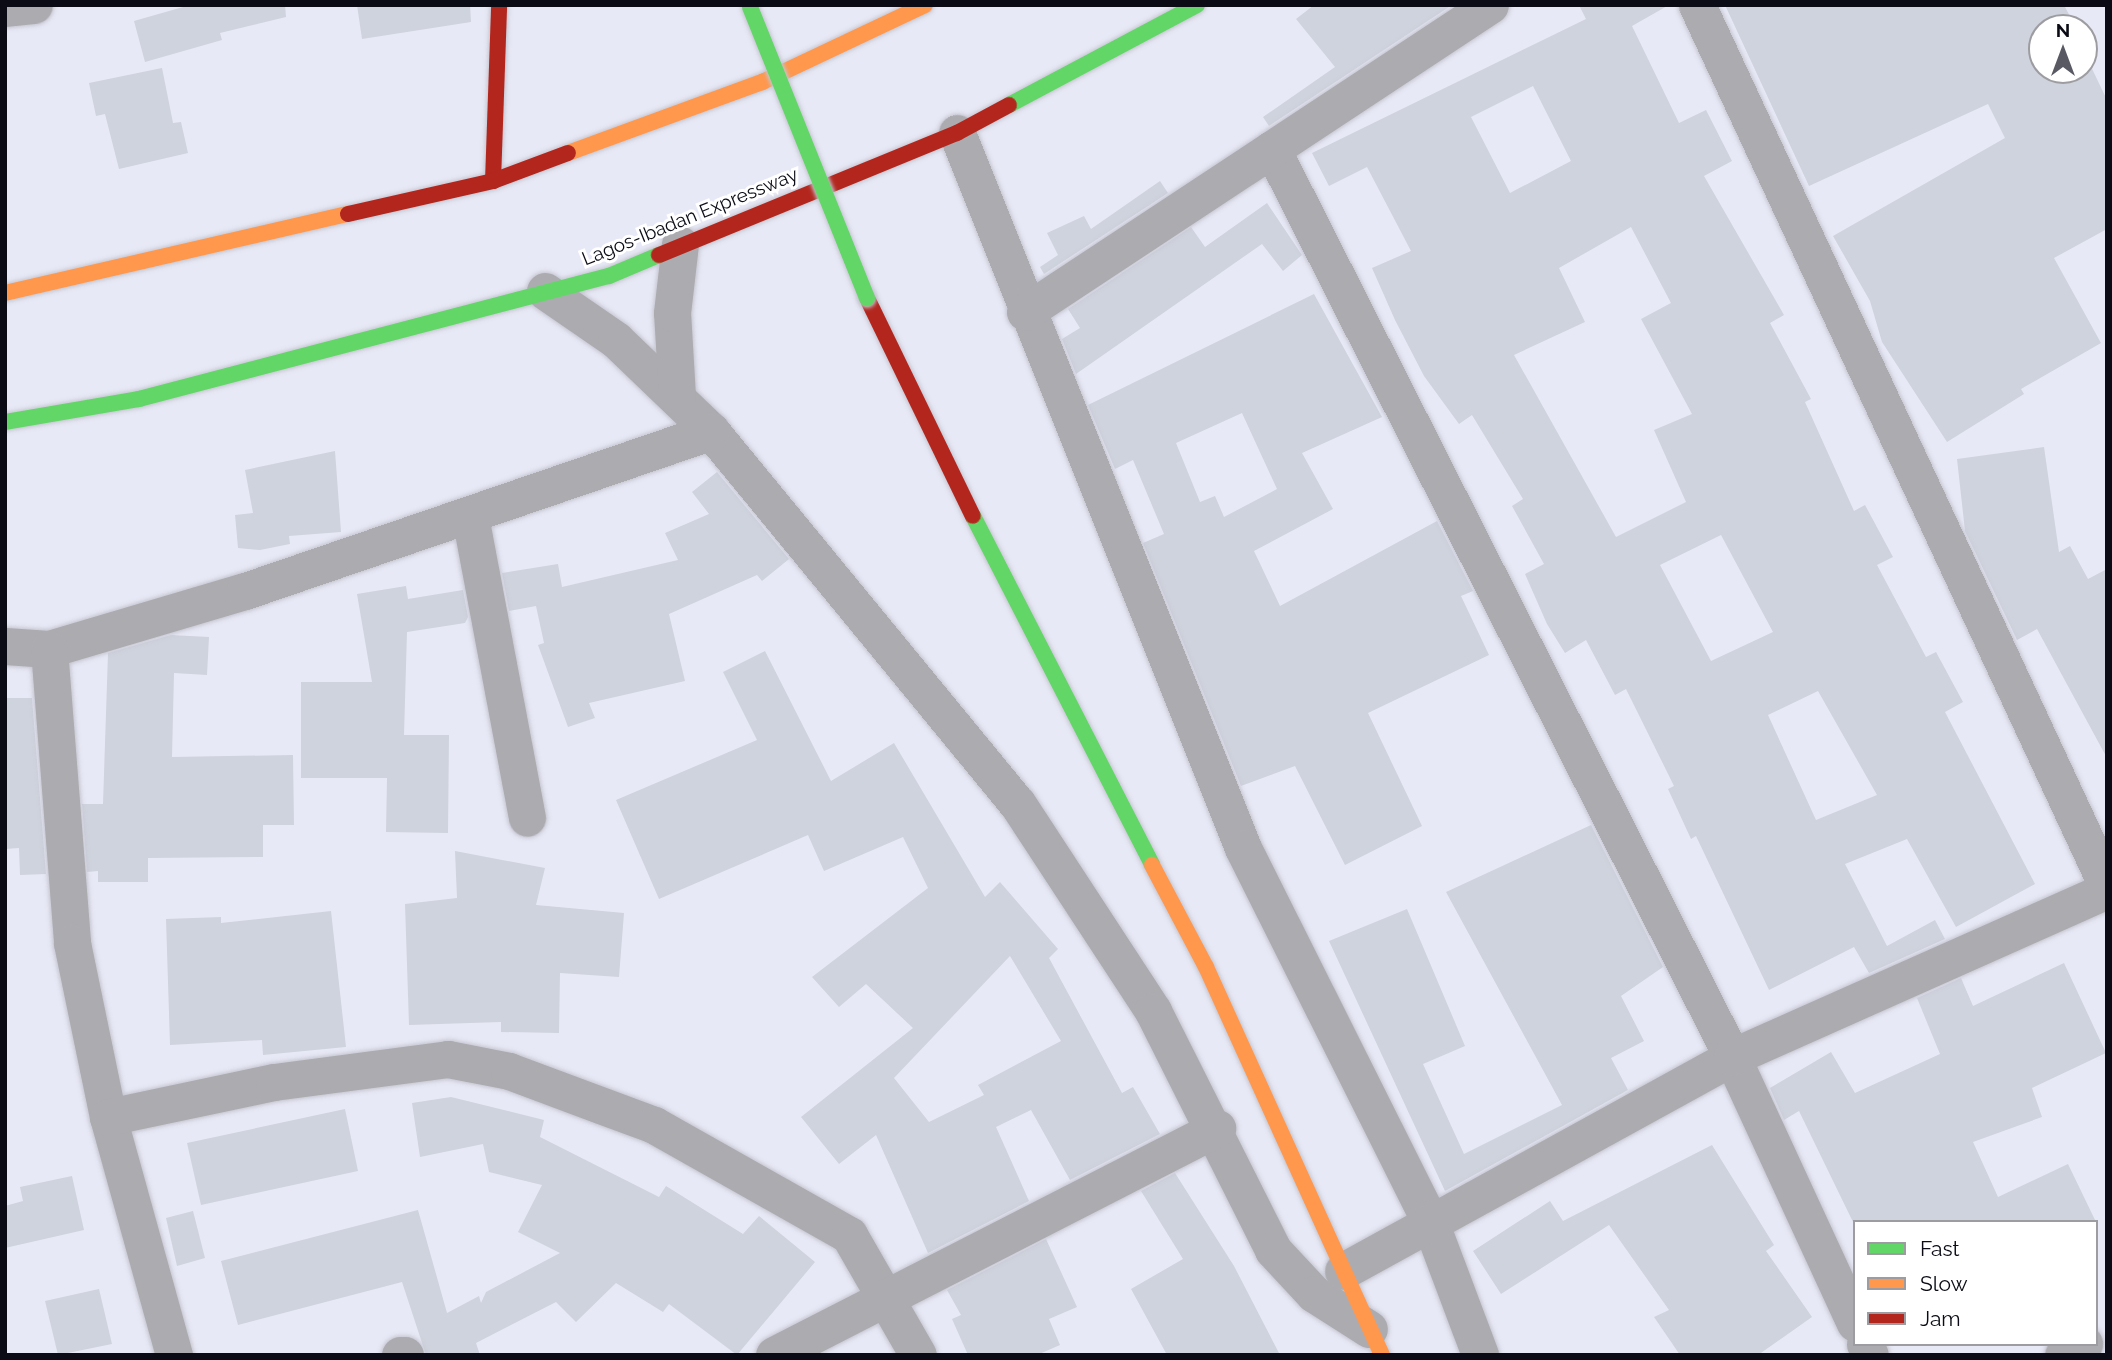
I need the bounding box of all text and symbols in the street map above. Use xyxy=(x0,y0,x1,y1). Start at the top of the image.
north arrow xyxy=(2028,14,2098,84)
text: N xyxy=(2056,19,2070,41)
street label: Lagos-Ibadan Expressway xyxy=(579,163,801,271)
legend xyxy=(1853,1220,2098,1346)
text: Fast xyxy=(1920,1236,1960,1261)
text: Slow xyxy=(1920,1271,1968,1296)
text: Jam xyxy=(1920,1306,1961,1331)

